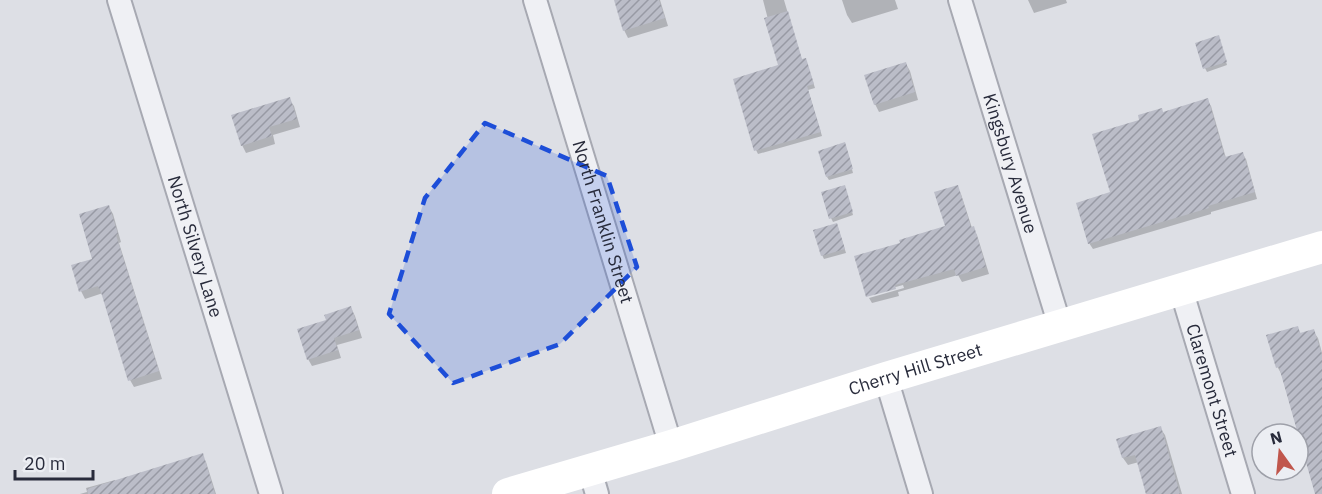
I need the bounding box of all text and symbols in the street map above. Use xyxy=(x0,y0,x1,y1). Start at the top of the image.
street label: Kingsbury Avenue xyxy=(978,90,1043,236)
street label: North Franklin Street xyxy=(567,137,639,306)
street label: North Silvery Lane xyxy=(163,173,228,320)
street label: Claremont Street xyxy=(1181,321,1243,460)
street label: Cherry Hill Street xyxy=(845,338,985,400)
north arrow xyxy=(1250,422,1310,482)
text: N xyxy=(1268,426,1284,449)
scale bar xyxy=(15,443,93,481)
text: 20 m xyxy=(24,452,66,475)

